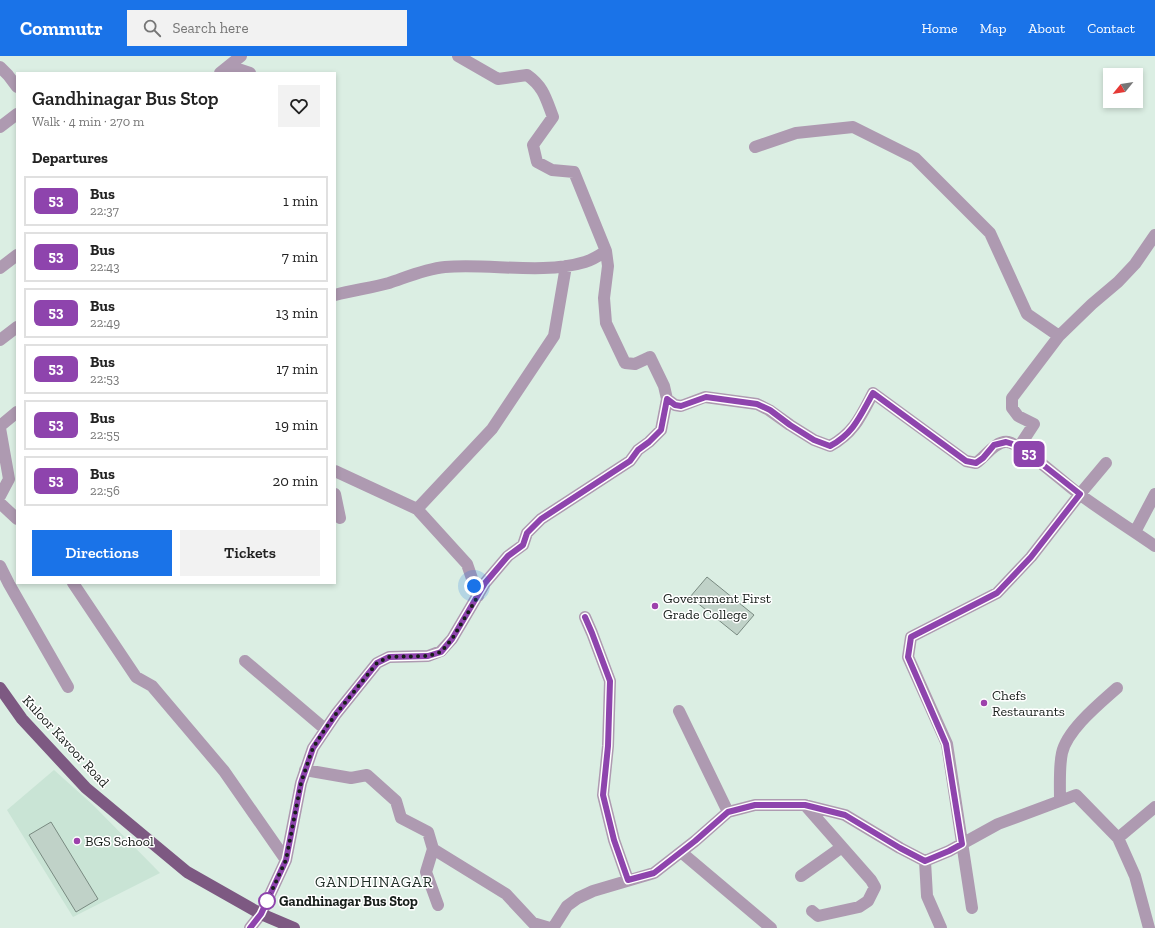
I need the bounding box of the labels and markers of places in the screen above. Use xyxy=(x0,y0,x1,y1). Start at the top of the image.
place label: Government First Grade College xyxy=(663,590,772,623)
marker: Government First Grade College xyxy=(650,601,660,611)
place label: Chefs Restaurants xyxy=(992,687,1065,720)
marker: Chefs Restaurants xyxy=(979,698,989,708)
place label: BGS School xyxy=(85,833,154,850)
marker: BGS School xyxy=(72,836,82,846)
marker: Gandhinagar Bus Stop xyxy=(258,892,276,910)
place label: Gandhinagar Bus Stop xyxy=(279,893,418,910)

